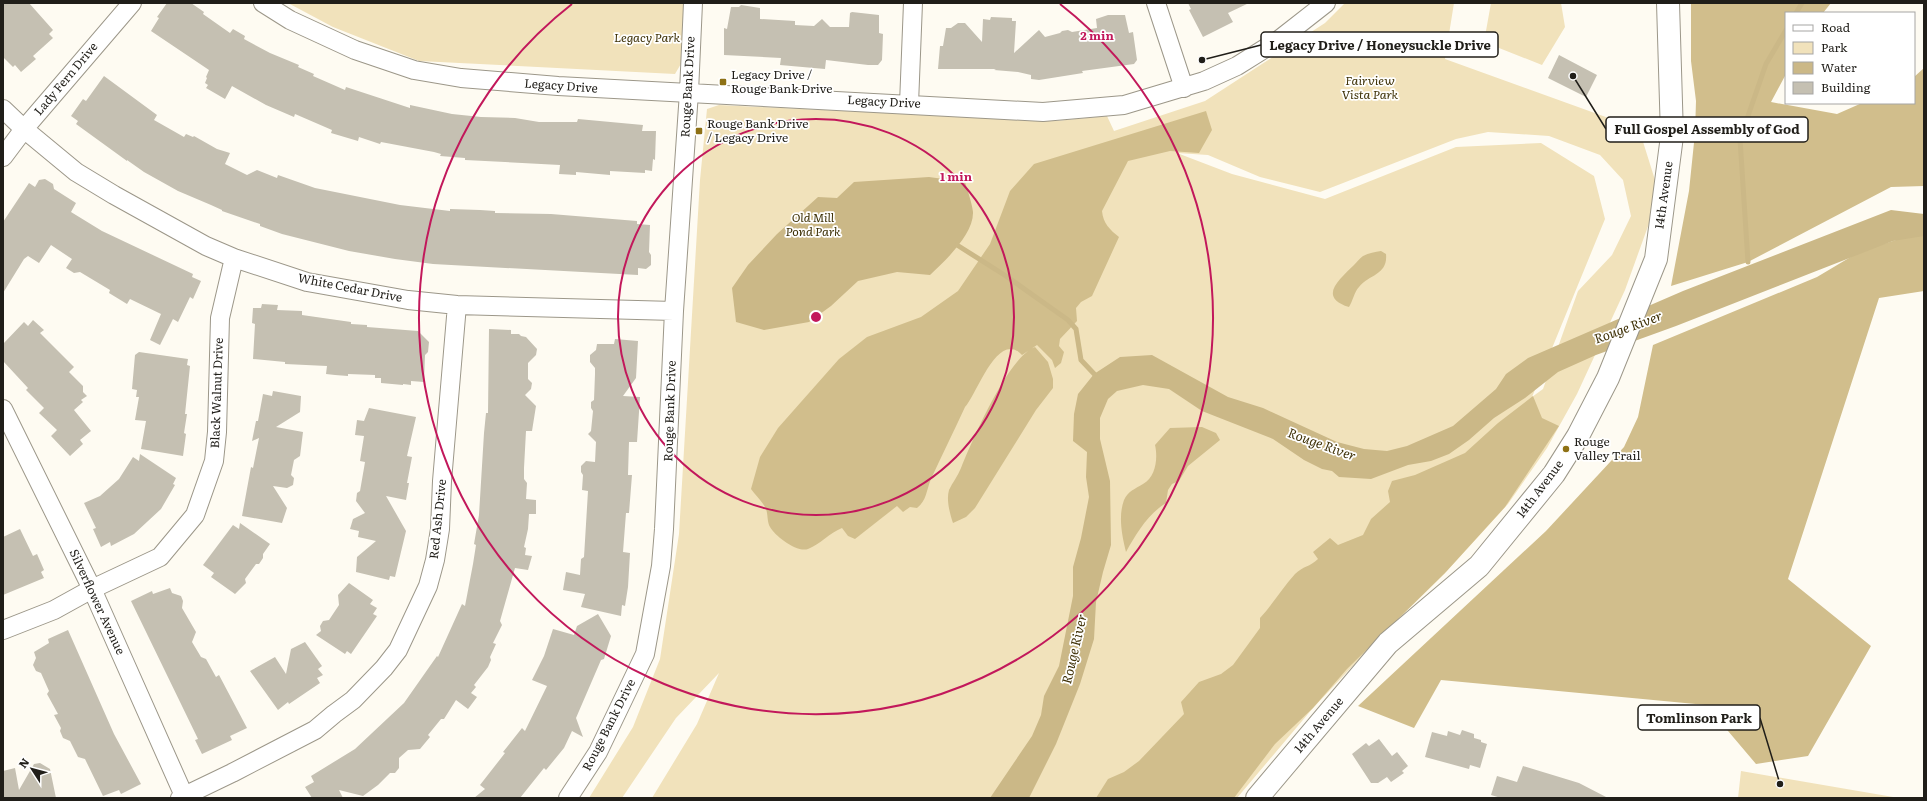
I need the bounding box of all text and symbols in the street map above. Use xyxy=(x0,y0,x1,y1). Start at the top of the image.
legend xyxy=(1785,12,1915,104)
text: Road xyxy=(1821,18,1851,36)
text: 2 min xyxy=(1080,26,1114,44)
park label: Legacy Park xyxy=(614,28,680,46)
callout: Legacy Drive / Honeysuckle Drive xyxy=(1261,32,1498,57)
text: Legacy Drive / Honeysuckle Drive xyxy=(1269,35,1491,54)
street label: Rouge Bank Drive xyxy=(675,36,699,138)
street label: Lady Fern Drive xyxy=(29,38,101,119)
text: Park xyxy=(1821,38,1848,56)
text: Water xyxy=(1821,58,1857,76)
place label: Legacy Drive / Rouge Bank Drive xyxy=(731,65,832,97)
park label: Fairview Vista Park xyxy=(1342,71,1399,103)
street label: Legacy Drive xyxy=(524,73,598,97)
marker: Legacy Drive / Rouge Bank Drive xyxy=(718,77,728,87)
text: Building xyxy=(1821,78,1871,96)
street label: Legacy Drive xyxy=(847,90,921,112)
place label: Rouge Bank Drive / Legacy Drive xyxy=(707,114,808,146)
callout: Full Gospel Assembly of God xyxy=(1606,117,1808,142)
text: Full Gospel Assembly of God xyxy=(1614,119,1800,138)
marker: Rouge Bank Drive / Legacy Drive xyxy=(694,126,704,136)
street label: 14th Avenue xyxy=(1649,160,1677,230)
text: 1 min xyxy=(940,167,973,185)
park label: Old Mill Pond Park xyxy=(785,208,841,240)
street label: White Cedar Drive xyxy=(296,268,404,306)
water label: Rouge River xyxy=(1591,305,1664,348)
centre of rings xyxy=(809,310,823,324)
street label: Black Walnut Drive xyxy=(205,337,227,449)
street label: Rouge Bank Drive xyxy=(658,360,680,462)
water label: Rouge River xyxy=(1286,422,1359,465)
place label: Rouge Valley Trail xyxy=(1574,432,1641,464)
marker: Rouge Valley Trail xyxy=(1561,444,1571,454)
street label: 14th Avenue xyxy=(1511,456,1567,521)
street label: Red Ash Drive xyxy=(424,478,450,560)
street label: Silverflower Avenue xyxy=(66,546,130,657)
water label: Rouge River xyxy=(1056,612,1091,686)
street label: Rouge Bank Drive xyxy=(577,675,639,774)
street label: 14th Avenue xyxy=(1289,692,1347,756)
callout: Tomlinson Park xyxy=(1638,705,1760,730)
text: Tomlinson Park xyxy=(1646,708,1752,727)
north arrow xyxy=(12,749,52,789)
text: N xyxy=(14,754,32,771)

